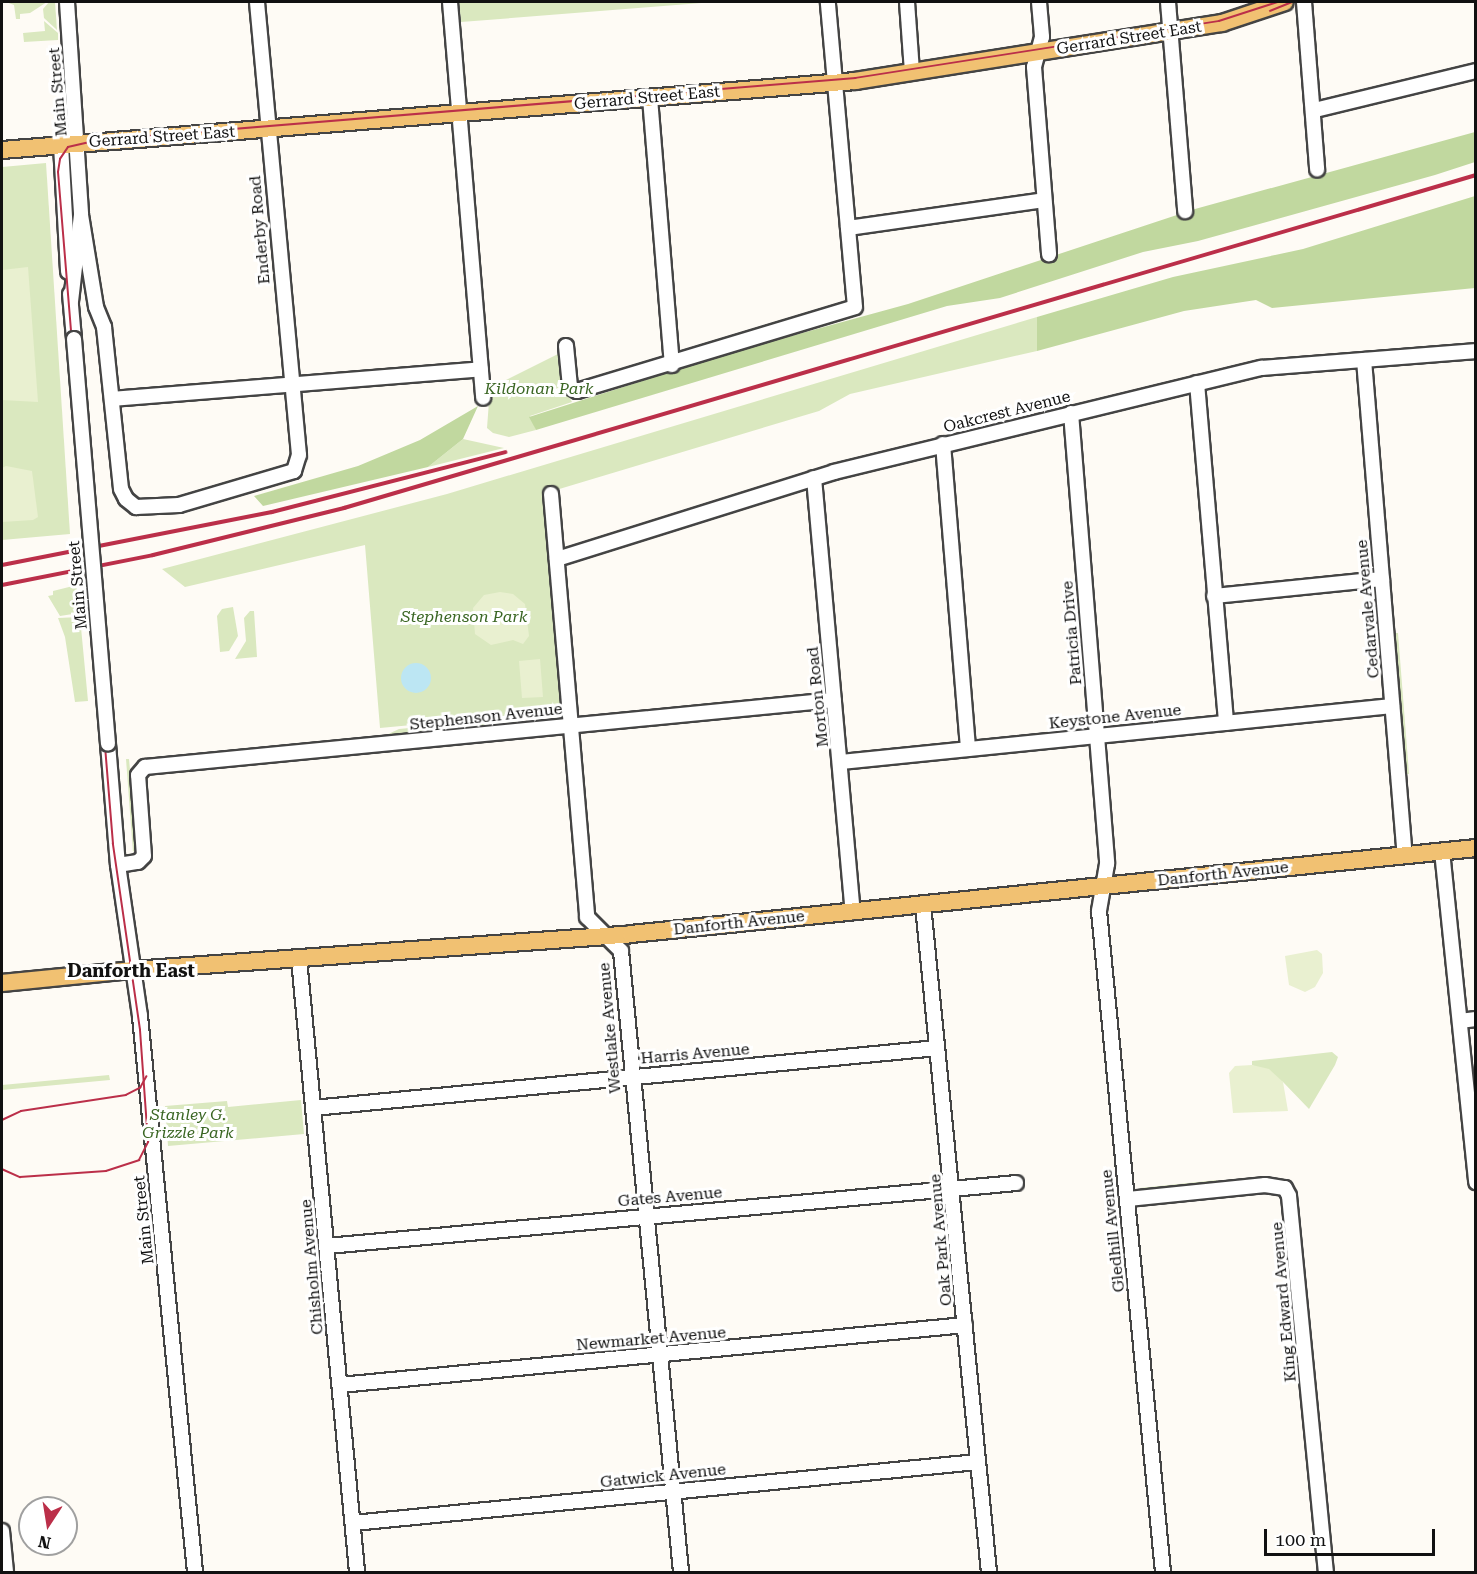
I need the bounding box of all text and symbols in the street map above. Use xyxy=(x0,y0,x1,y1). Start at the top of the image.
street label: Gerrard Street East xyxy=(1055,17,1203,59)
street label: Main Street xyxy=(45,47,71,137)
street label: Gerrard Street East xyxy=(573,82,721,114)
street label: Gerrard Street East xyxy=(88,122,236,152)
street label: Enderby Road xyxy=(246,175,274,285)
park label: Kildonan Park xyxy=(485,379,593,399)
street label: Oakcrest Avenue xyxy=(942,387,1072,437)
street label: Cedarvale Avenue xyxy=(1352,539,1384,679)
street label: Main Street xyxy=(65,540,91,630)
street label: Patricia Drive xyxy=(1058,580,1086,686)
park label: Stephenson Park xyxy=(401,607,527,627)
street label: Morton Road xyxy=(803,646,833,748)
street label: Stephenson Avenue xyxy=(409,699,563,735)
street label: Keystone Avenue xyxy=(1048,701,1182,733)
street label: Danforth Avenue xyxy=(1156,858,1290,890)
street label: Danforth Avenue xyxy=(672,907,806,939)
district label: Danforth East xyxy=(67,960,195,982)
street label: Westlake Avenue xyxy=(595,962,625,1094)
street label: Harris Avenue xyxy=(640,1040,750,1068)
park label: Stanley G. Grizzle Park xyxy=(142,1105,234,1143)
street label: Gledhill Avenue xyxy=(1097,1169,1129,1293)
street label: Oak Park Avenue xyxy=(926,1173,956,1307)
street label: Main Street xyxy=(130,1175,158,1265)
street label: Gates Avenue xyxy=(617,1183,723,1211)
street label: Chisholm Avenue xyxy=(297,1199,327,1335)
street label: King Edward Avenue xyxy=(1267,1221,1301,1383)
street label: Newmarket Avenue xyxy=(575,1323,727,1355)
street label: Gatwick Avenue xyxy=(599,1460,727,1492)
north arrow xyxy=(18,1496,78,1556)
scale bar xyxy=(1267,1517,1438,1555)
text: 100 m xyxy=(1275,1529,1326,1550)
text: N xyxy=(37,1532,53,1553)

